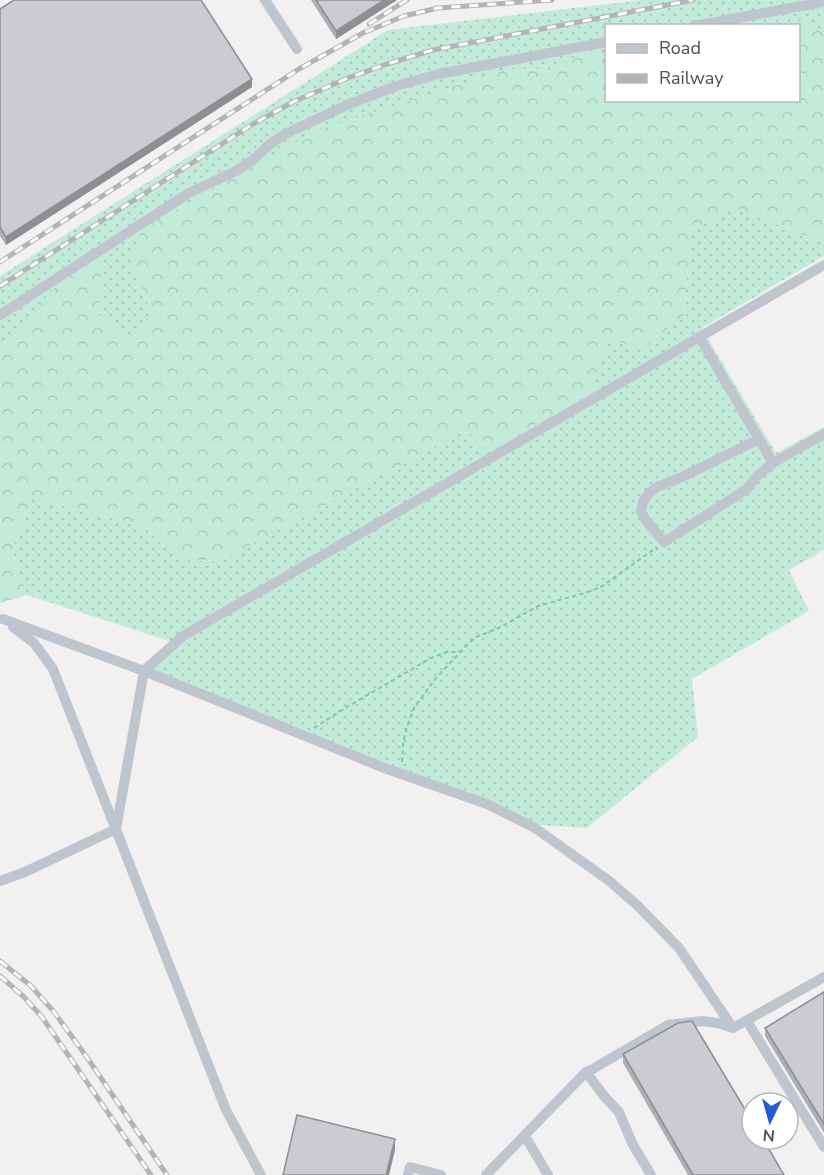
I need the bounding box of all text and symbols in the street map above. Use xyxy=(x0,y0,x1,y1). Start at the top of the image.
legend xyxy=(605,24,800,102)
text: Road xyxy=(659,36,701,60)
text: Railway xyxy=(659,66,724,90)
north arrow xyxy=(740,1091,800,1151)
text: N xyxy=(762,1123,776,1146)

